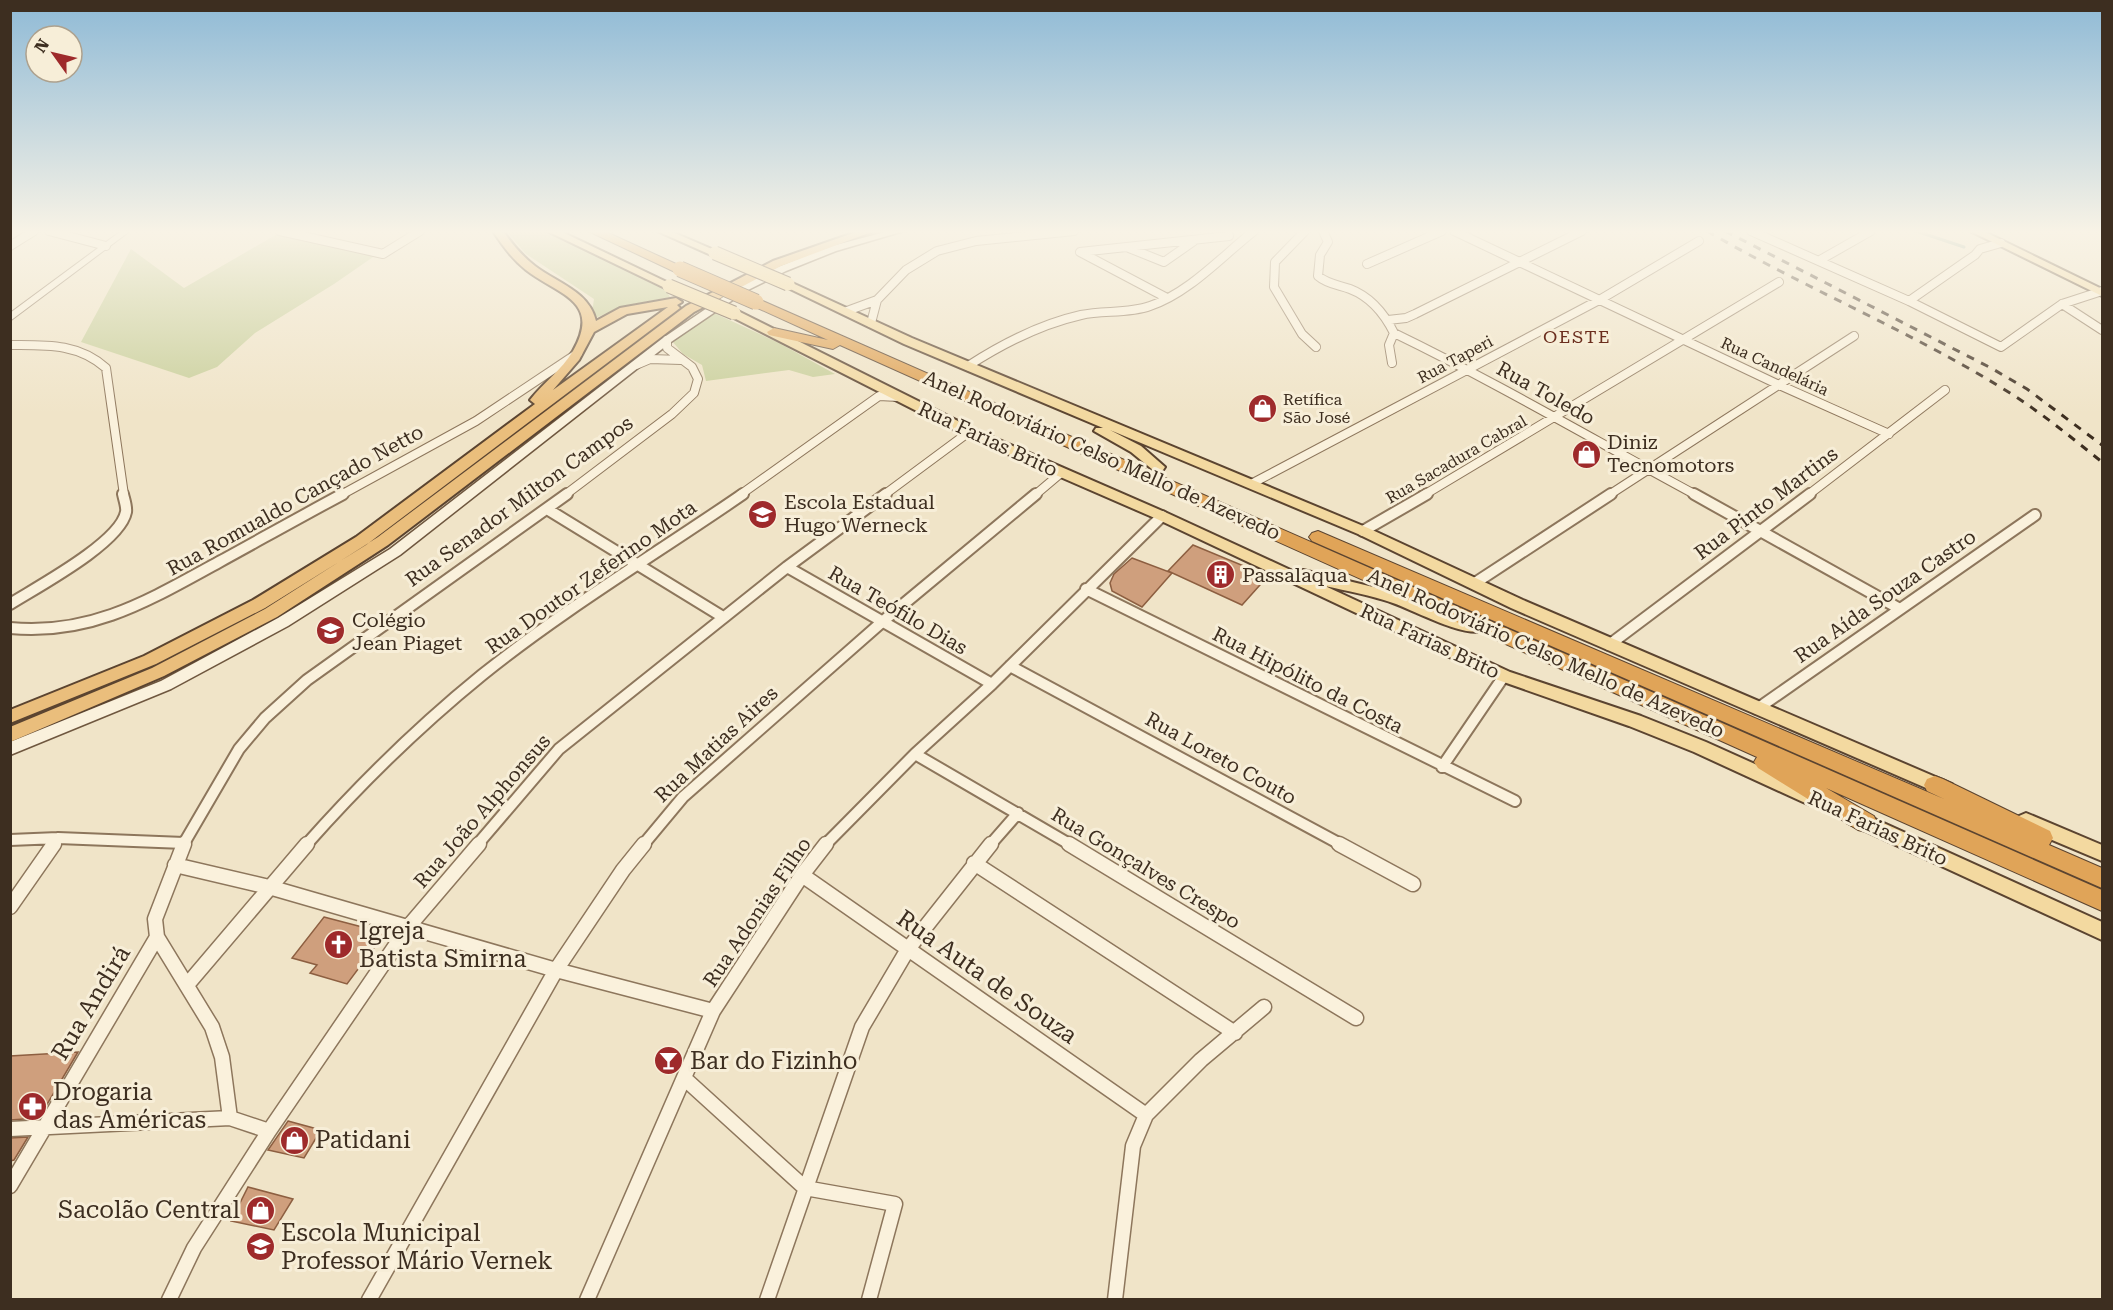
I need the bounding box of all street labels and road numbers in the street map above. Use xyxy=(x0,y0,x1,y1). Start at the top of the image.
street label: Rua Taperi xyxy=(1414,332,1496,387)
street label: Rua Candelária xyxy=(1718,333,1832,400)
street label: Rua Toledo xyxy=(1493,356,1599,430)
street label: Anel Rodoviário Celso Mello de Azevedo xyxy=(920,365,1284,545)
street label: Rua Farias Brito xyxy=(914,396,1062,482)
street label: Rua Senador Milton Campos xyxy=(401,410,637,592)
street label: Rua Sacadura Cabral xyxy=(1382,411,1530,508)
street label: Rua Romualdo Cançado Netto xyxy=(163,419,427,581)
street label: Rua Pinto Martins xyxy=(1690,441,1842,565)
street label: Rua Doutor Zeferino Mota xyxy=(481,495,701,659)
street label: Rua Aída Souza Castro xyxy=(1790,524,1980,668)
street label: Rua Teófilo Dias xyxy=(824,561,972,659)
street label: Anel Rodoviário Celso Mello de Azevedo xyxy=(1364,563,1728,743)
street label: Rua Farias Brito xyxy=(1356,598,1504,684)
street label: Rua Hipólito da Costa xyxy=(1209,622,1407,739)
street label: Rua Matias Aires xyxy=(649,681,783,807)
street label: Rua Loreto Couto xyxy=(1141,707,1301,809)
street label: Rua João Alphonsus xyxy=(409,729,555,893)
street label: Rua Farias Brito xyxy=(1804,785,1952,871)
street label: Rua Gonçalves Crespo xyxy=(1047,802,1245,934)
street label: Rua Adonias Filho xyxy=(698,833,816,991)
street label: Rua Auta de Souza xyxy=(891,904,1083,1050)
street label: Rua Andirá xyxy=(46,941,136,1065)

